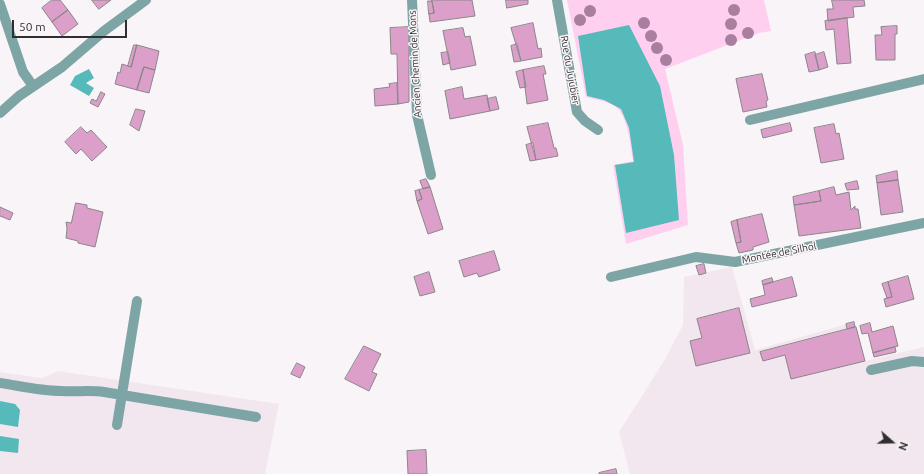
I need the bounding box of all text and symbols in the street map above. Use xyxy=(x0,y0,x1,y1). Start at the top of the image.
street label: Ancien Chemin de Mons xyxy=(406,10,424,118)
scale bar xyxy=(14,12,129,38)
text: 50 m xyxy=(19,20,46,33)
street label: Rue du Jujubier xyxy=(558,35,582,105)
street label: Montée de Silhol xyxy=(741,240,817,266)
north arrow xyxy=(872,422,912,462)
text: N xyxy=(896,440,910,452)

